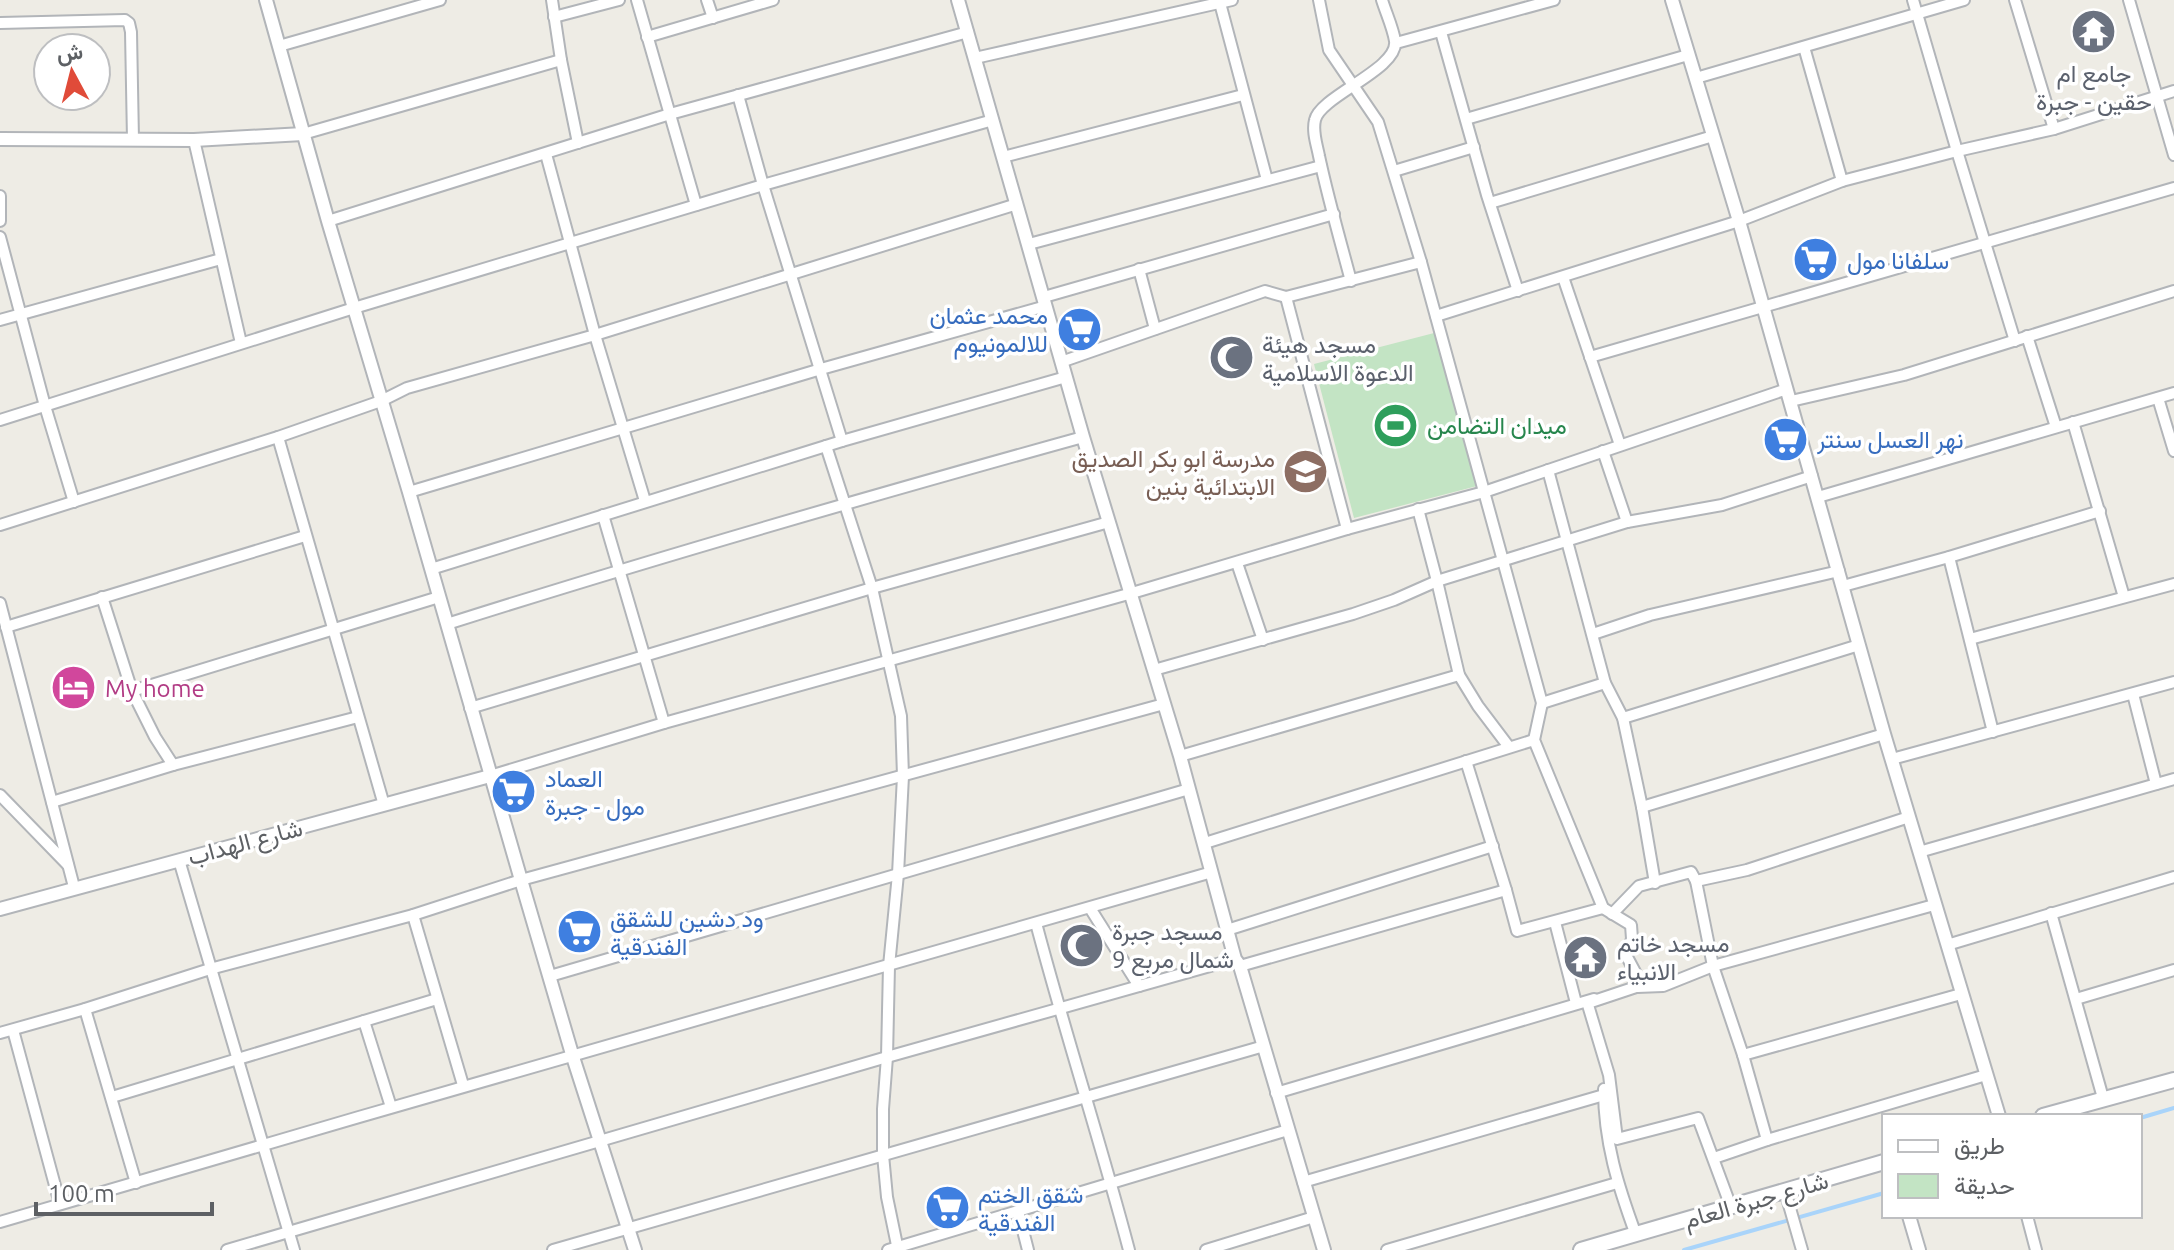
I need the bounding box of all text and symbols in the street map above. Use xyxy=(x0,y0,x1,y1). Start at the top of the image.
temple icon: جامع ام حقين - جبرة xyxy=(2070,7,2118,55)
north arrow xyxy=(32,32,112,112)
text: ش xyxy=(55,38,84,68)
place label: جامع ام حقين - جبرة xyxy=(2036,60,2152,117)
supermarket icon: سلفانا مول xyxy=(1792,236,1840,284)
place label: سلفانا مول xyxy=(1847,247,1949,276)
place label: محمد عثمان للالمونيوم xyxy=(929,302,1048,360)
supermarket icon: محمد عثمان للالمونيوم xyxy=(1055,305,1103,353)
place label: مسجد هيئة الدعوة الاسلامية xyxy=(1262,331,1414,388)
mosque icon: مسجد هيئة الدعوة الاسلامية xyxy=(1207,334,1255,382)
sports icon: ميدان التضامن xyxy=(1372,401,1420,449)
place label: ميدان التضامن xyxy=(1427,412,1567,440)
supermarket icon: نهر العسل سنتر xyxy=(1762,415,1810,463)
place label: نهر العسل سنتر xyxy=(1816,426,1964,455)
place label: مدرسة ابو بكر الصديق الابتدائية بنين xyxy=(1071,445,1275,501)
school or university icon: مدرسة ابو بكر الصديق الابتدائية بنين xyxy=(1282,448,1330,496)
hotel icon: My home xyxy=(50,664,98,712)
place label: My home xyxy=(105,675,205,702)
place label: العماد مول - جبرة xyxy=(545,765,645,822)
supermarket icon: العماد مول - جبرة xyxy=(490,768,538,816)
street label: شارع الهداب xyxy=(185,814,306,873)
place label: ود دشين للشقق الفندقية xyxy=(610,905,764,961)
supermarket icon: ود دشين للشقق الفندقية xyxy=(555,908,603,956)
place label: مسجد جبرة شمال مربع 9 xyxy=(1112,918,1234,977)
mosque icon: مسجد جبرة شمال مربع 9 xyxy=(1057,921,1105,969)
place label: مسجد خاتم الانبياء xyxy=(1617,930,1730,986)
temple icon: مسجد خاتم الانبياء xyxy=(1562,933,1610,981)
legend xyxy=(1882,1114,2142,1218)
text: طريق xyxy=(1954,1132,2005,1161)
scale bar xyxy=(36,1166,212,1216)
street label: شارع جبرة العام xyxy=(1681,1166,1832,1236)
text: حديقة xyxy=(1954,1172,2015,1200)
text: 100 m xyxy=(48,1180,115,1207)
place label: شقق الختم الفندقية xyxy=(978,1181,1084,1237)
supermarket icon: شقق الختم الفندقية xyxy=(923,1184,971,1232)

